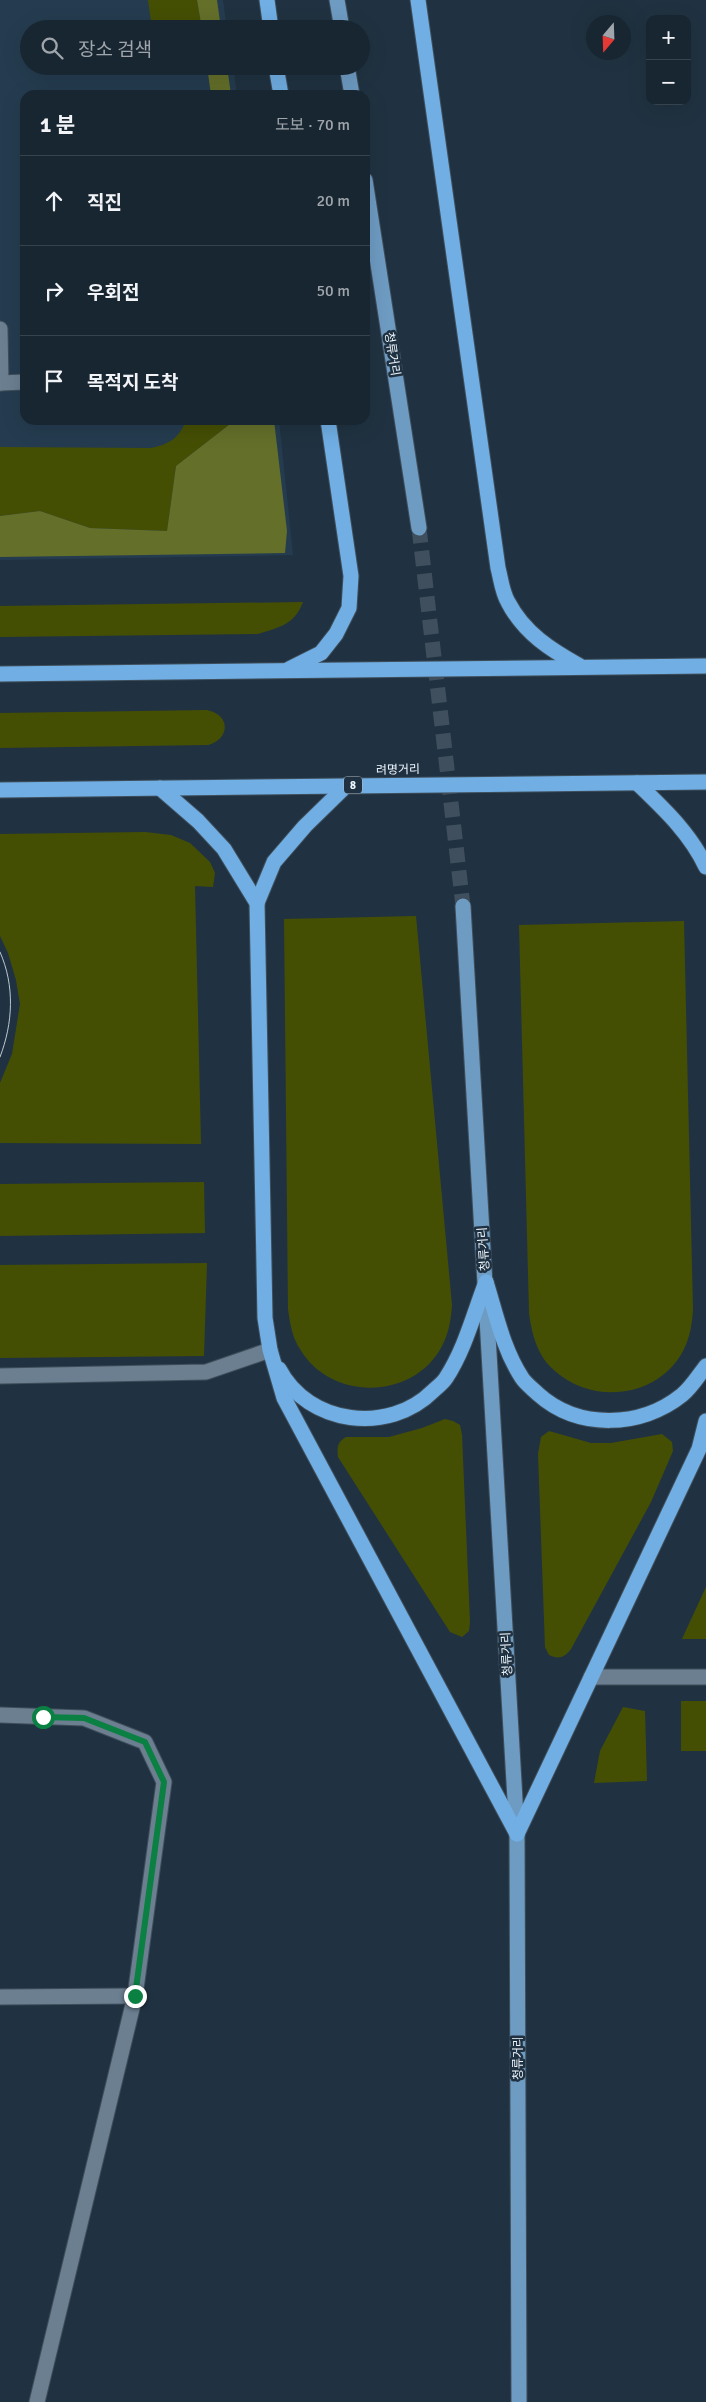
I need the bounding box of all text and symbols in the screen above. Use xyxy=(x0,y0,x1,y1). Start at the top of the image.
north arrow xyxy=(586,15,631,60)
map controls xyxy=(646,15,691,105)
button: + xyxy=(646,15,691,60)
search box xyxy=(20,20,370,75)
icon: search xyxy=(38,34,66,62)
text: 장소 검색 xyxy=(78,38,152,62)
button: − xyxy=(646,60,691,105)
text: 1 분 xyxy=(40,112,75,138)
text: 도보 · 70 m xyxy=(275,115,350,135)
icon: ahead xyxy=(40,187,68,215)
text: 직진 xyxy=(87,191,122,215)
text: 20 m xyxy=(316,191,350,211)
icon: right xyxy=(40,277,68,305)
text: 우회전 xyxy=(87,281,139,305)
text: 50 m xyxy=(316,281,350,301)
street label: 청류거리 xyxy=(381,331,403,377)
icon: arrive xyxy=(40,367,68,395)
text: 목적지 도착 xyxy=(87,371,179,395)
street label: 려명거리 xyxy=(376,762,420,778)
road number: 8 xyxy=(344,776,362,794)
street label: 청류거리 xyxy=(475,1226,493,1272)
street label: 청류거리 xyxy=(498,1632,516,1676)
route start xyxy=(32,1706,55,1729)
route end xyxy=(124,1985,147,2008)
street label: 청류거리 xyxy=(511,2036,526,2080)

